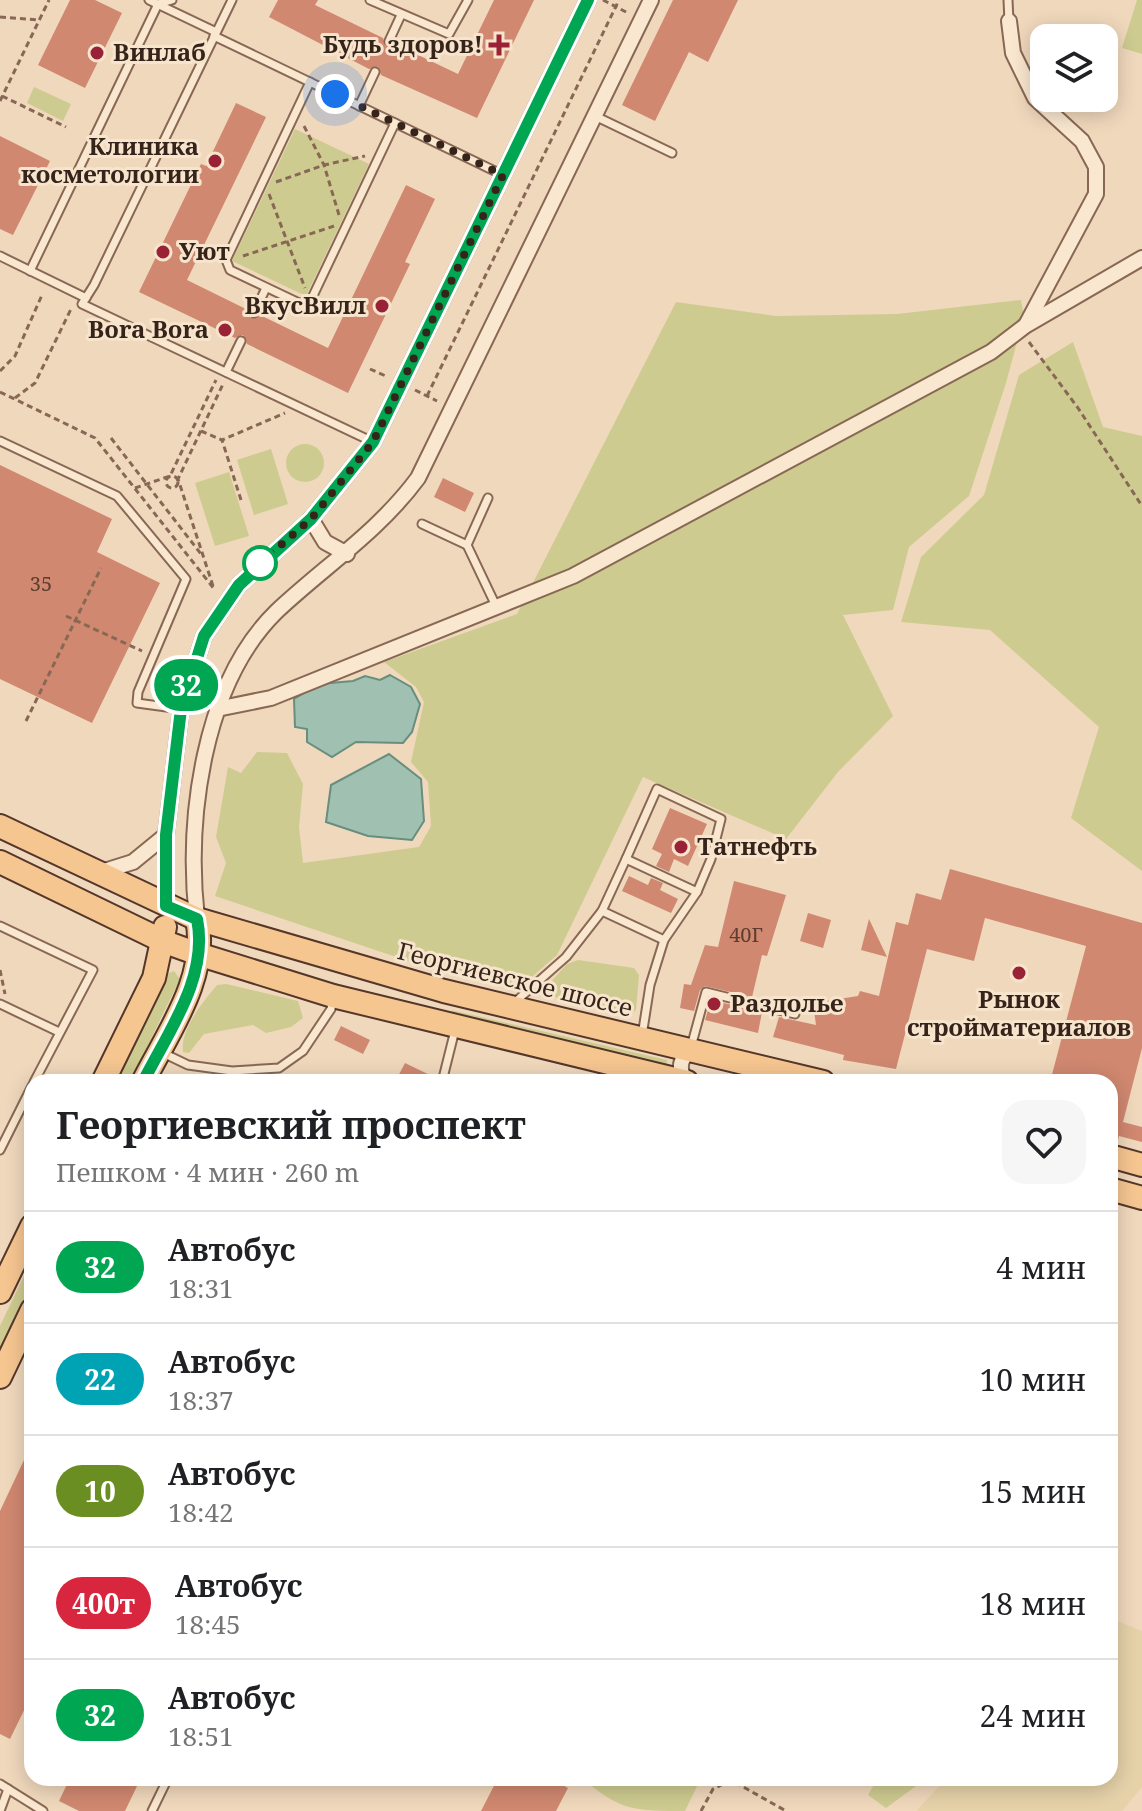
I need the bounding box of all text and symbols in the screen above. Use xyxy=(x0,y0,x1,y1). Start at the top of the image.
map controls xyxy=(1030,24,1118,112)
button: layers xyxy=(1030,24,1118,112)
place label: Будь здоров! xyxy=(323,27,483,60)
place label: Винлаб xyxy=(113,35,206,68)
marker: Будь здоров! xyxy=(490,36,508,54)
marker: Винлаб xyxy=(88,44,106,62)
your location xyxy=(315,74,355,114)
place label: Клиника косметологии xyxy=(21,129,199,190)
marker: Клиника косметологии xyxy=(206,152,224,170)
place label: Уют xyxy=(179,234,230,267)
marker: Уют xyxy=(154,243,172,261)
place label: ВкусВилл xyxy=(244,288,366,321)
marker: ВкусВилл xyxy=(373,297,391,315)
place label: Bora Bora xyxy=(88,312,209,345)
marker: Bora Bora xyxy=(216,321,234,339)
unlabelled marker xyxy=(243,546,277,580)
house number: 35 xyxy=(30,570,52,597)
line badge: 32 xyxy=(150,659,222,711)
text: 32 xyxy=(170,666,202,704)
place label: Татнефть xyxy=(697,829,817,862)
marker: Татнефть xyxy=(672,838,690,856)
house number: 40Г xyxy=(729,921,763,948)
street label: Георгиевское шоссе xyxy=(394,933,636,1024)
marker: Рынок стройматериалов xyxy=(1010,964,1028,982)
place label: Рынок стройматериалов xyxy=(907,982,1131,1043)
place label: Раздолье xyxy=(730,986,844,1019)
marker: Раздолье xyxy=(705,995,723,1013)
text: Георгиевский проспект xyxy=(56,1098,526,1150)
button: heart xyxy=(1002,1100,1086,1184)
text: Пешком · 4 мин · 260 m xyxy=(56,1154,359,1190)
text: Автобус xyxy=(168,1229,295,1270)
text: 4 мин xyxy=(996,1247,1086,1288)
text: 32 xyxy=(84,1248,116,1286)
text: 18:31 xyxy=(168,1270,234,1306)
text: Автобус xyxy=(168,1341,295,1382)
text: 10 мин xyxy=(980,1359,1086,1400)
text: 22 xyxy=(84,1360,116,1398)
text: 18:37 xyxy=(168,1382,234,1418)
text: Автобус xyxy=(168,1453,295,1494)
text: 15 мин xyxy=(980,1471,1086,1512)
text: 10 xyxy=(84,1472,116,1510)
text: 18:42 xyxy=(168,1494,234,1530)
text: Автобус xyxy=(175,1565,303,1606)
text: 18 мин xyxy=(980,1583,1086,1624)
text: 400т xyxy=(72,1584,135,1622)
text: 18:45 xyxy=(175,1606,241,1642)
text: Автобус xyxy=(168,1677,295,1718)
text: 24 мин xyxy=(980,1695,1086,1736)
text: 32 xyxy=(84,1696,116,1734)
text: 18:51 xyxy=(168,1718,234,1754)

